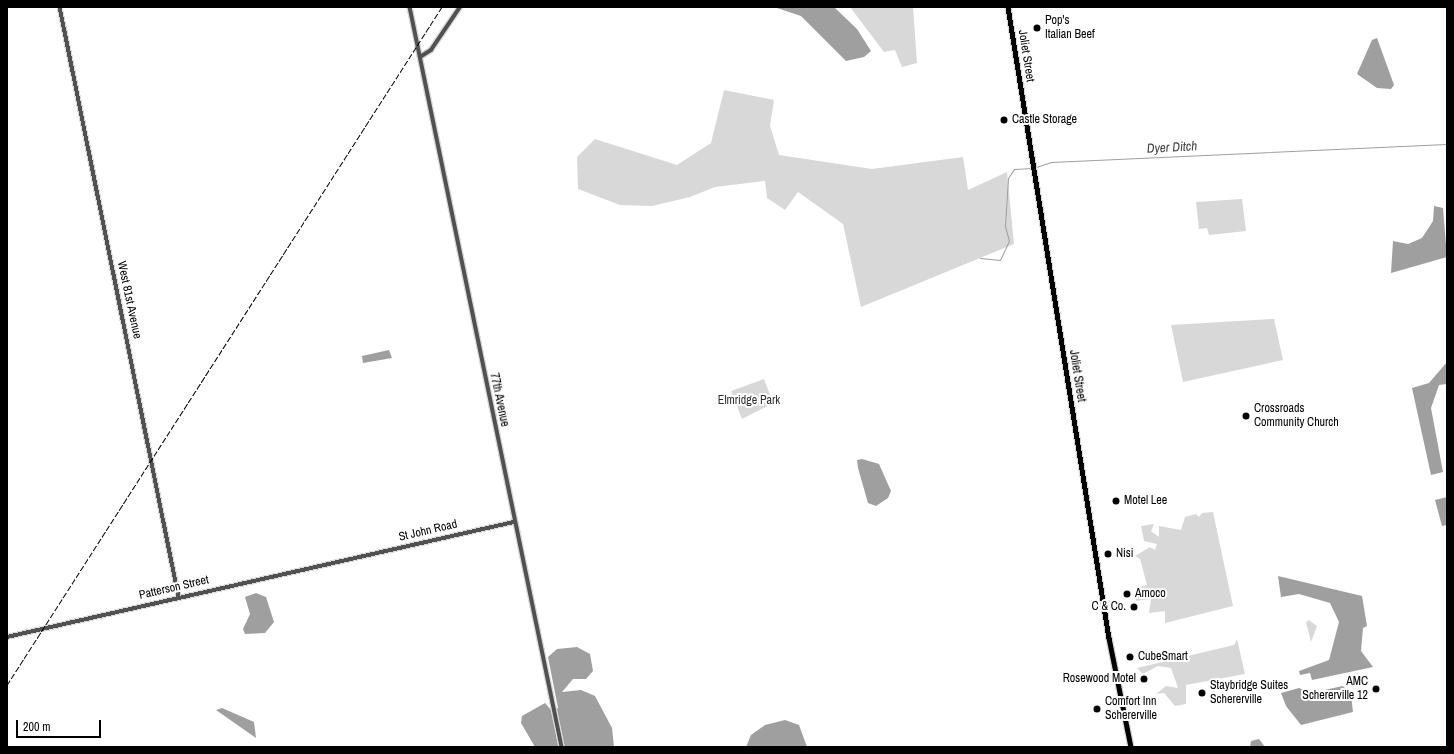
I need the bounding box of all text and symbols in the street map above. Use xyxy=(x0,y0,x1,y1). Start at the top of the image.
place label: Pop's Italian Beef xyxy=(1045,14,1095,42)
marker: Pop's Italian Beef xyxy=(1032,23,1042,33)
street label: Joliet Street xyxy=(1015,29,1037,83)
place label: Castle Storage xyxy=(1012,113,1077,127)
marker: Castle Storage xyxy=(999,115,1009,125)
water label: Dyer Ditch xyxy=(1146,139,1198,157)
street label: West 81st Avenue xyxy=(114,260,144,340)
street label: Joliet Street xyxy=(1066,349,1088,403)
street label: 77th Avenue xyxy=(486,372,512,428)
park label: Elmridge Park xyxy=(718,394,780,408)
place label: Crossroads Community Church xyxy=(1254,402,1339,430)
marker: Crossroads Community Church xyxy=(1241,411,1251,421)
place label: Motel Lee xyxy=(1124,494,1167,508)
marker: Motel Lee xyxy=(1111,496,1121,506)
street label: St John Road xyxy=(397,517,459,545)
place label: Nisi xyxy=(1116,547,1133,561)
marker: Nisi xyxy=(1103,549,1113,559)
street label: Patterson Street xyxy=(138,573,210,603)
place label: Amoco xyxy=(1135,587,1166,601)
marker: Amoco xyxy=(1122,589,1132,599)
place label: C & Co. xyxy=(1092,600,1126,614)
marker: C & Co. xyxy=(1129,602,1139,612)
place label: CubeSmart xyxy=(1138,650,1188,664)
marker: CubeSmart xyxy=(1125,652,1135,662)
place label: Rosewood Motel xyxy=(1063,672,1136,686)
marker: Rosewood Motel xyxy=(1139,674,1149,684)
place label: AMC Schererville 12 xyxy=(1302,675,1368,703)
place label: Staybridge Suites Schererville xyxy=(1210,679,1288,707)
marker: AMC Schererville 12 xyxy=(1371,684,1381,694)
marker: Staybridge Suites Schererville xyxy=(1197,688,1207,698)
place label: Comfort Inn Schererville xyxy=(1105,695,1157,723)
marker: Comfort Inn Schererville xyxy=(1092,704,1102,714)
scale bar xyxy=(18,712,103,738)
text: 200 m xyxy=(23,719,50,735)

